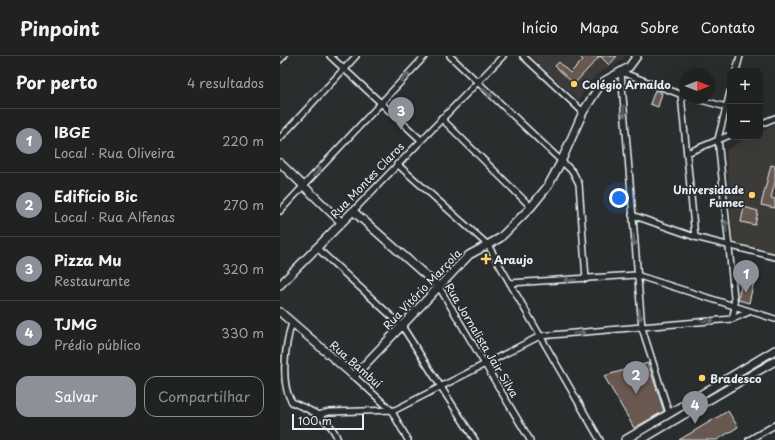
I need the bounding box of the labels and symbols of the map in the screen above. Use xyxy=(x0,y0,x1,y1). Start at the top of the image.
north arrow xyxy=(679,68,715,104)
one-way arrow xyxy=(401,72,410,83)
place label: Colégio Arnaldo xyxy=(582,76,671,93)
marker: Colégio Arnaldo xyxy=(569,79,579,89)
one-way arrow xyxy=(483,88,493,98)
pin: 3 xyxy=(388,97,414,130)
one-way arrow xyxy=(620,104,627,117)
street label: Rua Montes Claros xyxy=(326,138,408,222)
one-way arrow xyxy=(312,167,321,177)
place label: Universidade Fumec xyxy=(673,181,744,211)
your location xyxy=(609,188,629,208)
marker: Universidade Fumec xyxy=(747,190,757,200)
one-way arrow xyxy=(723,220,730,233)
one-way arrow xyxy=(630,233,637,246)
street label: Rua Vitório Marçola xyxy=(379,245,465,333)
place label: Araujo xyxy=(494,251,533,268)
marker: Araujo xyxy=(481,254,491,264)
pin: 1 xyxy=(733,260,759,293)
one-way arrow xyxy=(564,276,577,283)
street label: Rua Jornalista Jair Silva xyxy=(441,279,523,401)
one-way arrow xyxy=(637,307,644,320)
one-way arrow xyxy=(702,318,715,325)
one-way arrow xyxy=(572,329,585,337)
street label: Rua Bambuí xyxy=(326,337,386,392)
pin: 2 xyxy=(623,361,649,394)
place label: Bradesco xyxy=(710,370,762,387)
marker: Bradesco xyxy=(697,373,707,383)
pin: 4 xyxy=(682,391,708,424)
scale bar xyxy=(292,412,364,431)

